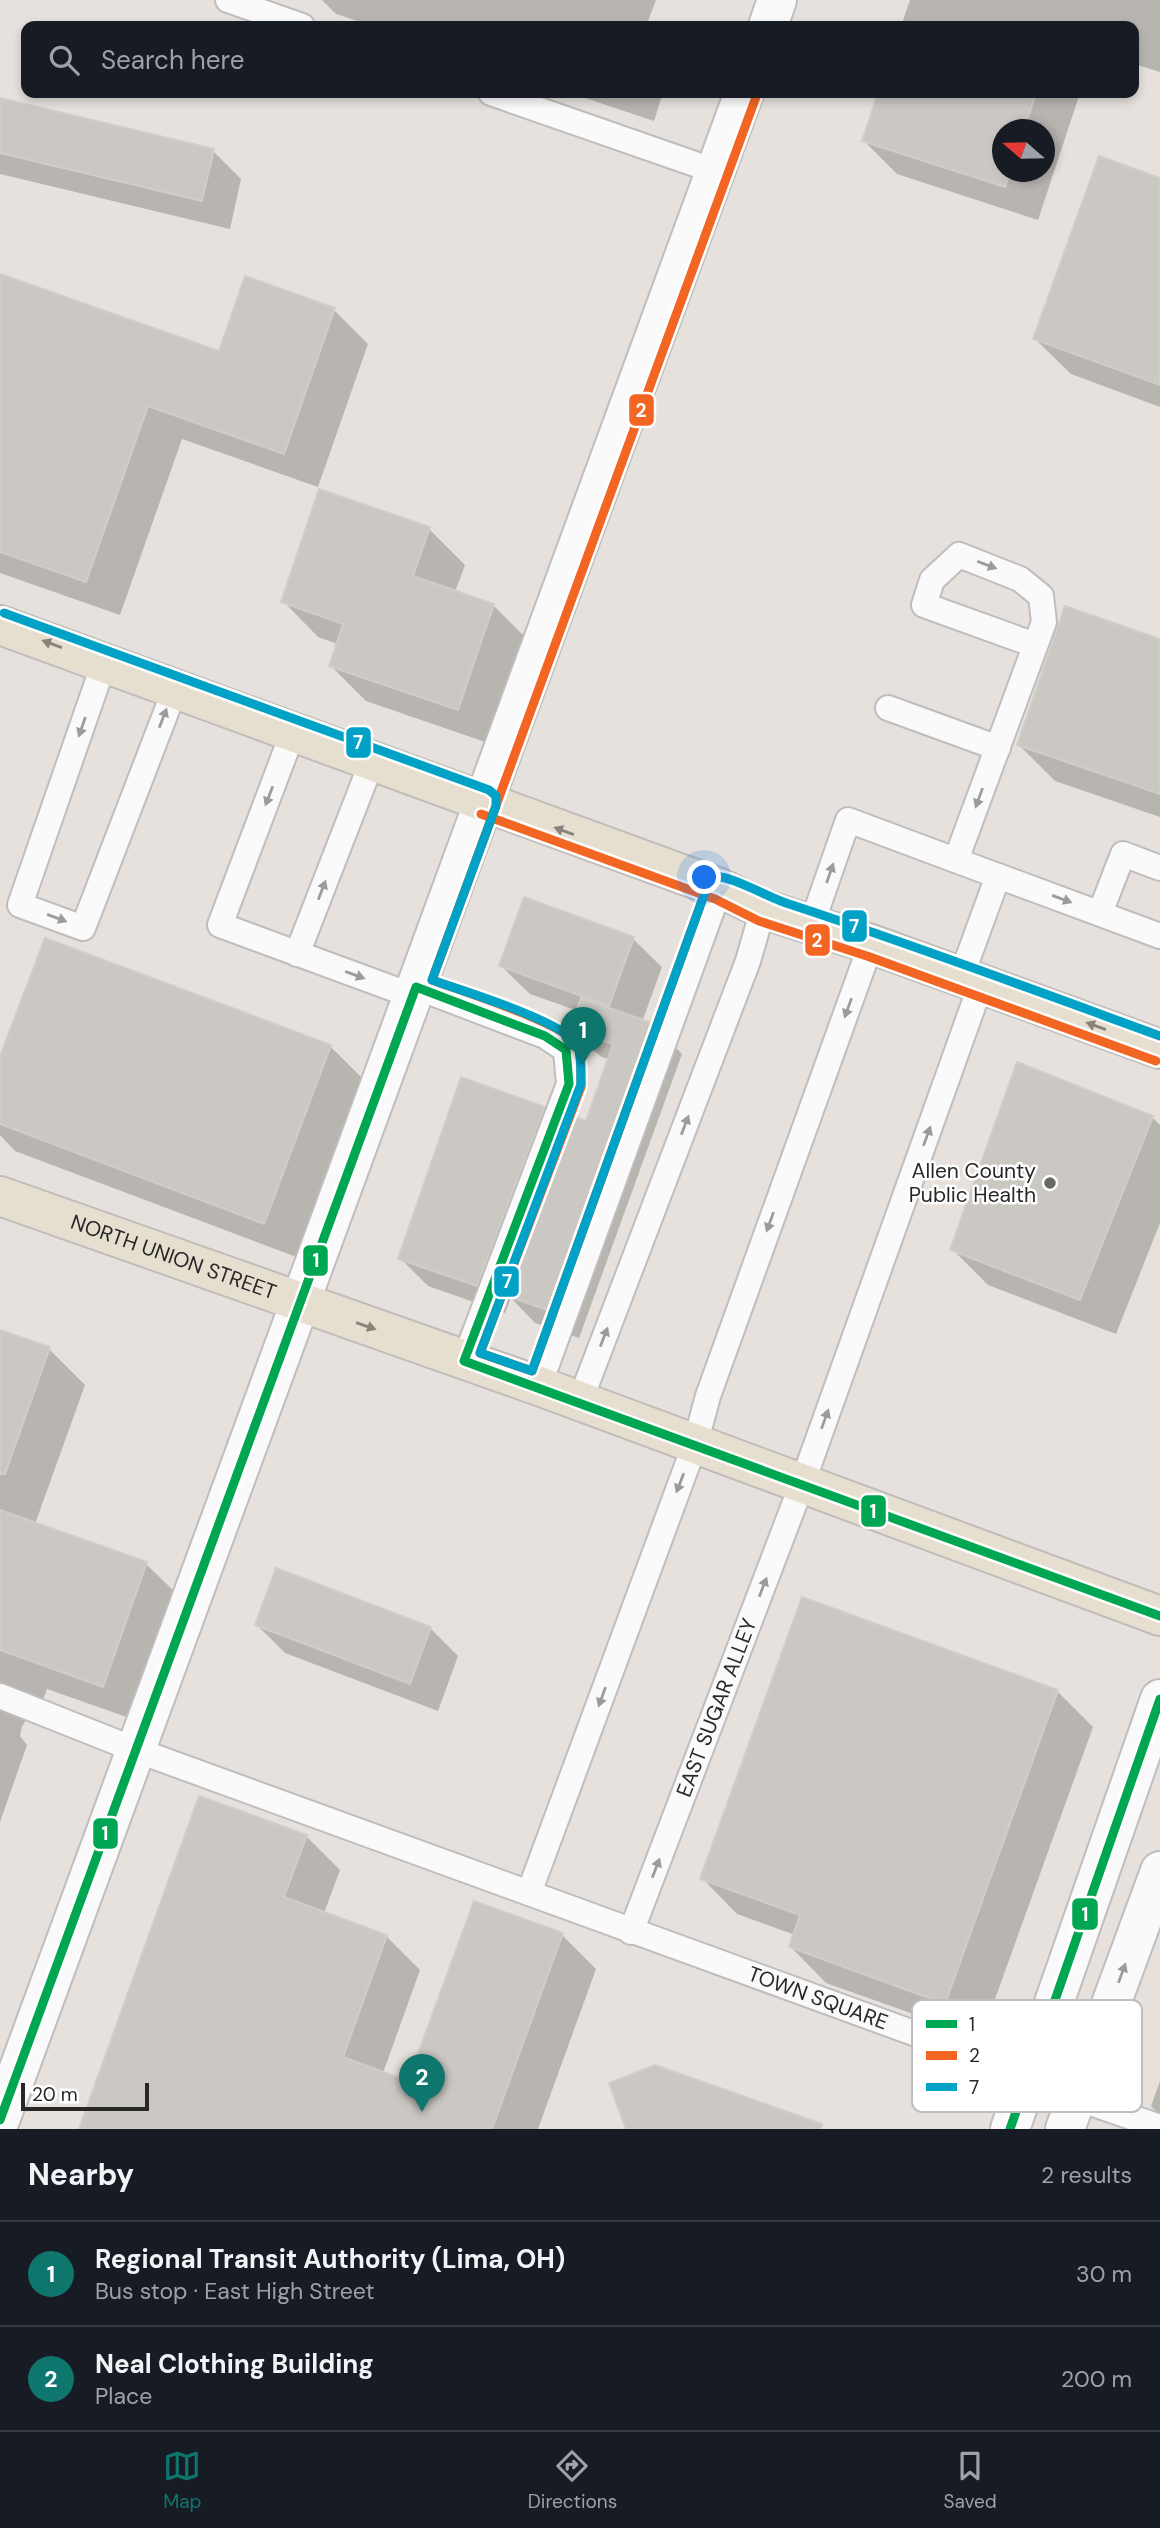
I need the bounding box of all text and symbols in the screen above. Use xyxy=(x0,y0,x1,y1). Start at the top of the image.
search box xyxy=(21,21,1139,98)
icon: search xyxy=(45,41,83,79)
text: Search here xyxy=(101,43,244,77)
north arrow xyxy=(992,119,1055,182)
line badge: 2 xyxy=(628,393,655,427)
text: 2 xyxy=(636,398,647,423)
one-way arrow xyxy=(976,560,997,571)
one-way arrow xyxy=(42,638,63,649)
one-way arrow xyxy=(158,707,169,728)
one-way arrow xyxy=(76,717,87,738)
line badge: 7 xyxy=(345,726,372,759)
text: 7 xyxy=(353,730,363,755)
one-way arrow xyxy=(263,786,274,807)
one-way arrow xyxy=(973,787,984,808)
one-way arrow xyxy=(553,825,574,836)
your location xyxy=(687,860,721,894)
one-way arrow xyxy=(825,862,836,883)
one-way arrow xyxy=(317,879,328,900)
one-way arrow xyxy=(1052,894,1073,905)
line badge: 7 xyxy=(841,909,868,943)
one-way arrow xyxy=(47,913,68,924)
text: 7 xyxy=(849,914,859,939)
line badge: 2 xyxy=(804,923,831,957)
text: 2 xyxy=(812,928,823,953)
one-way arrow xyxy=(345,970,366,981)
one-way arrow xyxy=(842,997,853,1018)
pin: 1 xyxy=(560,1007,606,1065)
one-way arrow xyxy=(1085,1020,1106,1031)
one-way arrow xyxy=(680,1114,691,1135)
one-way arrow xyxy=(921,1125,932,1146)
place label: Allen County Public Health xyxy=(909,1157,1036,1209)
marker: Allen County Public Health xyxy=(1042,1175,1058,1191)
street label: NORTH UNION STREET xyxy=(67,1208,280,1306)
one-way arrow xyxy=(765,1211,776,1232)
line badge: 1 xyxy=(302,1244,329,1277)
text: 1 xyxy=(313,1248,319,1273)
line badge: 7 xyxy=(493,1265,520,1298)
text: 7 xyxy=(502,1269,512,1294)
one-way arrow xyxy=(355,1321,376,1332)
one-way arrow xyxy=(598,1326,609,1347)
one-way arrow xyxy=(820,1409,831,1430)
one-way arrow xyxy=(674,1473,685,1494)
line badge: 1 xyxy=(860,1494,887,1528)
text: 1 xyxy=(870,1499,876,1524)
one-way arrow xyxy=(757,1576,768,1597)
street label: EAST SUGAR ALLEY xyxy=(670,1614,763,1801)
one-way arrow xyxy=(596,1686,607,1707)
line badge: 1 xyxy=(92,1817,119,1850)
text: 1 xyxy=(102,1821,108,1846)
one-way arrow xyxy=(650,1857,661,1878)
line badge: 1 xyxy=(1071,1897,1099,1931)
text: 1 xyxy=(1082,1902,1088,1927)
street label: TOWN SQUARE xyxy=(744,1960,892,2036)
one-way arrow xyxy=(1117,1962,1128,1983)
legend xyxy=(912,2000,1142,2112)
text: 1 xyxy=(969,2012,975,2037)
text: 2 xyxy=(969,2043,980,2068)
pin: 2 xyxy=(399,2054,445,2112)
text: 7 xyxy=(969,2075,979,2100)
scale bar xyxy=(21,2080,149,2112)
text: 20 m xyxy=(32,2082,78,2107)
text: Nearby xyxy=(28,2155,134,2194)
text: 2 results xyxy=(1041,2160,1132,2190)
text: Regional Transit Authority (Lima, OH) xyxy=(95,2242,565,2276)
text: 1 xyxy=(47,2259,55,2289)
text: 30 m xyxy=(1076,2259,1132,2289)
text: Bus stop · East High Street xyxy=(95,2276,375,2306)
text: Neal Clothing Building xyxy=(95,2347,374,2381)
text: 2 xyxy=(44,2364,58,2394)
text: 200 m xyxy=(1061,2364,1132,2394)
text: Place xyxy=(95,2381,152,2411)
tab: Map xyxy=(163,2447,201,2514)
tab: Directions xyxy=(528,2447,617,2514)
tab: Saved xyxy=(944,2447,997,2514)

